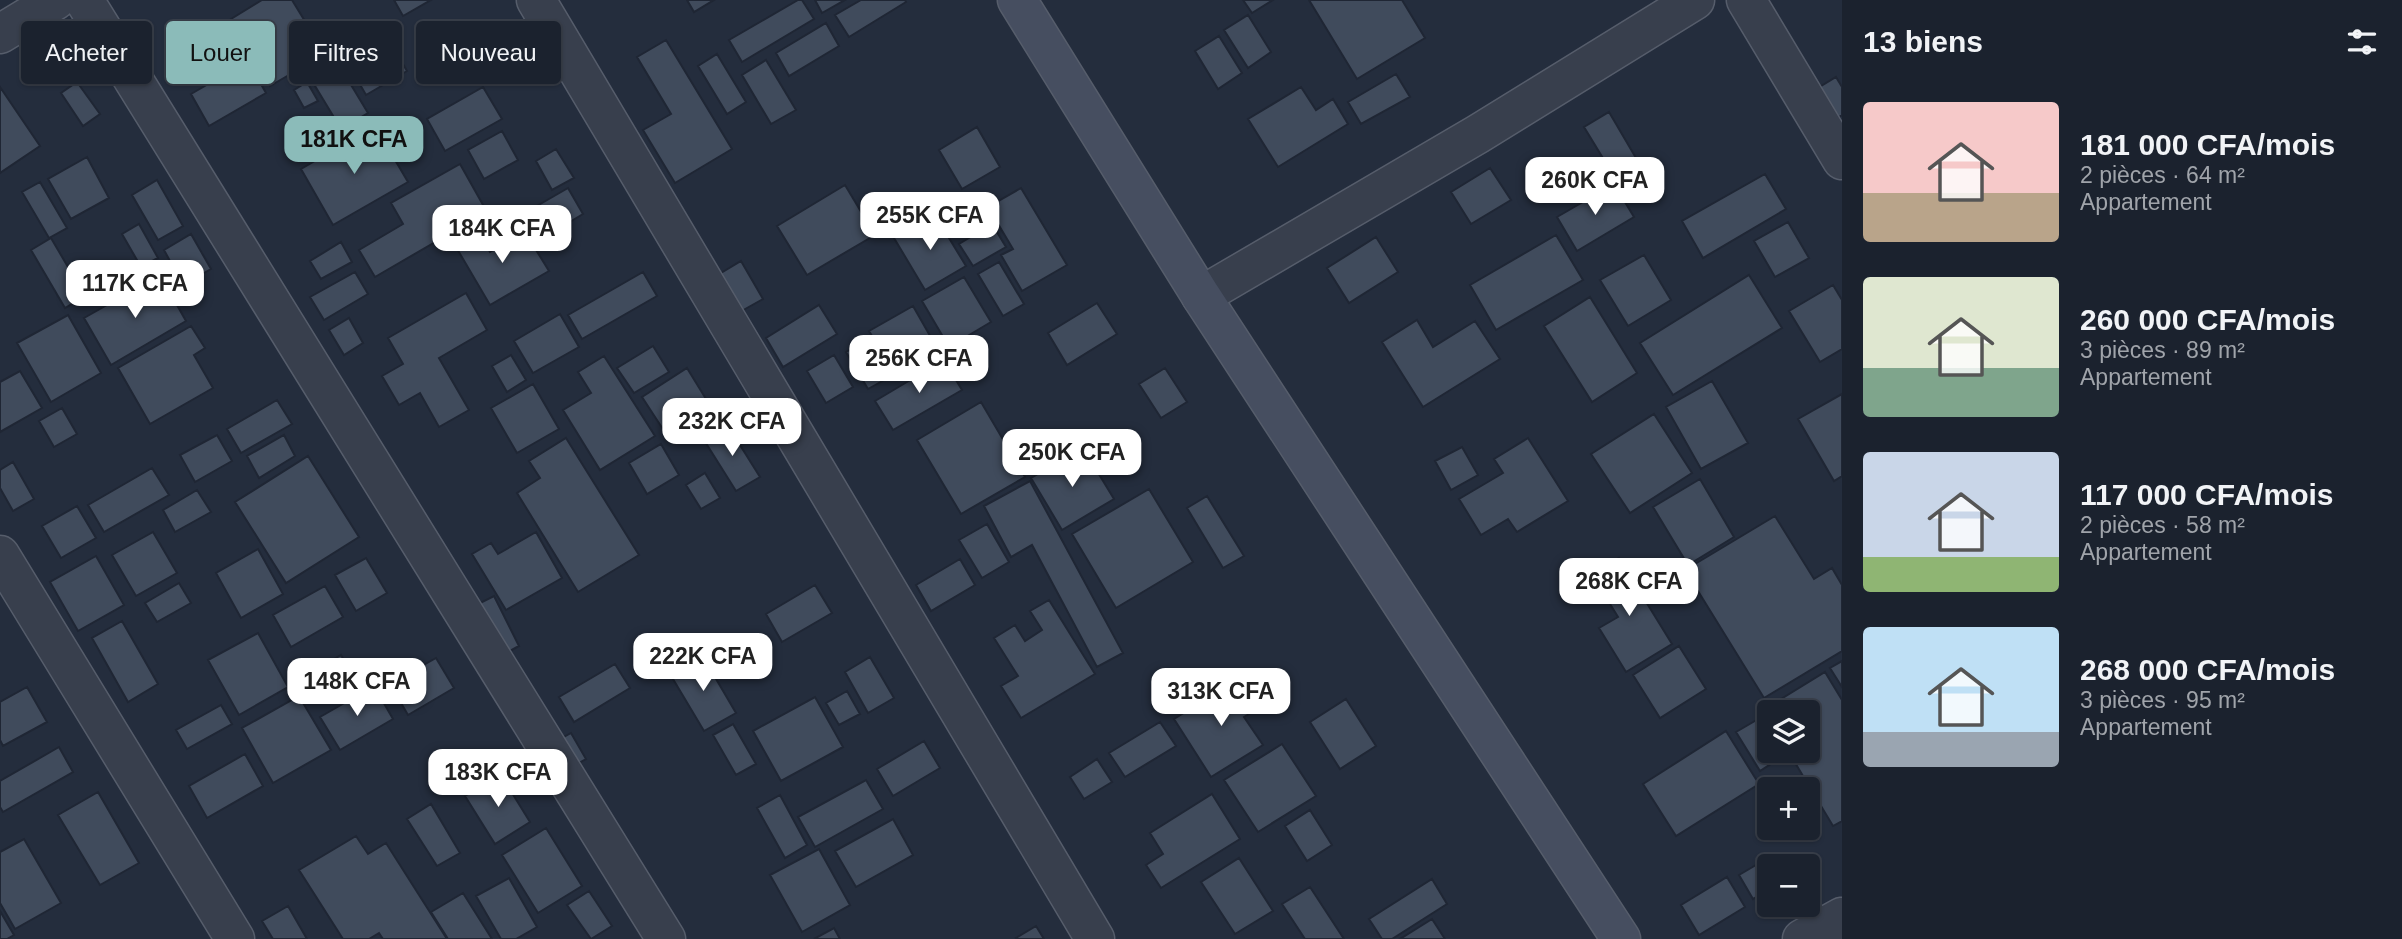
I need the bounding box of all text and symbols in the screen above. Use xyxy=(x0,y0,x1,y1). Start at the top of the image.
chip: Acheter xyxy=(21,21,152,84)
chip: Louer xyxy=(166,21,275,84)
chip: Filtres xyxy=(289,21,402,84)
chip: Nouveau xyxy=(416,21,561,84)
icon: filters xyxy=(2343,23,2381,61)
text: 13 biens xyxy=(1863,25,1983,58)
pin: 181K CFA xyxy=(282,116,426,176)
text: 181K CFA xyxy=(300,126,408,152)
text: 181 000 CFA/mois xyxy=(2080,128,2335,161)
icon: home xyxy=(1919,130,2003,214)
pin: 260K CFA xyxy=(1523,158,1667,217)
text: 2 pièces · 64 m² xyxy=(2080,162,2245,188)
text: 260K CFA xyxy=(1541,167,1649,193)
text: Appartement xyxy=(2080,189,2212,215)
pin: 255K CFA xyxy=(858,192,1002,252)
text: 255K CFA xyxy=(876,202,984,228)
pin: 184K CFA xyxy=(430,205,574,265)
text: 184K CFA xyxy=(448,215,556,241)
pin: 117K CFA xyxy=(63,260,207,320)
text: 117K CFA xyxy=(82,270,188,296)
text: 260 000 CFA/mois xyxy=(2080,303,2335,336)
icon: home xyxy=(1919,305,2003,389)
pin: 256K CFA xyxy=(847,336,991,395)
text: 3 pièces · 89 m² xyxy=(2080,337,2245,363)
text: 256K CFA xyxy=(865,345,973,371)
text: Appartement xyxy=(2080,364,2212,390)
pin: 232K CFA xyxy=(660,398,804,458)
text: 232K CFA xyxy=(678,408,786,434)
pin: 250K CFA xyxy=(1000,430,1144,489)
text: 250K CFA xyxy=(1018,439,1126,465)
text: 117 000 CFA/mois xyxy=(2080,478,2333,511)
icon: home xyxy=(1919,480,2003,564)
text: 2 pièces · 58 m² xyxy=(2080,512,2245,538)
text: Appartement xyxy=(2080,539,2212,565)
pin: 268K CFA xyxy=(1557,558,1701,618)
text: 268K CFA xyxy=(1575,568,1683,594)
pin: 222K CFA xyxy=(631,634,775,693)
text: 222K CFA xyxy=(649,643,757,669)
text: 268 000 CFA/mois xyxy=(2080,653,2335,686)
icon: home xyxy=(1919,655,2003,739)
pin: 148K CFA xyxy=(285,658,429,718)
text: 148K CFA xyxy=(303,668,411,694)
pin: 313K CFA xyxy=(1149,668,1293,728)
text: 313K CFA xyxy=(1167,678,1275,704)
text: 3 pièces · 95 m² xyxy=(2080,687,2245,713)
map controls xyxy=(1757,700,1820,917)
button: layers xyxy=(1757,700,1820,763)
text: Appartement xyxy=(2080,714,2212,740)
pin: 183K CFA xyxy=(426,750,570,809)
text: 183K CFA xyxy=(444,759,552,785)
button: + xyxy=(1757,777,1820,840)
button: − xyxy=(1757,854,1820,917)

